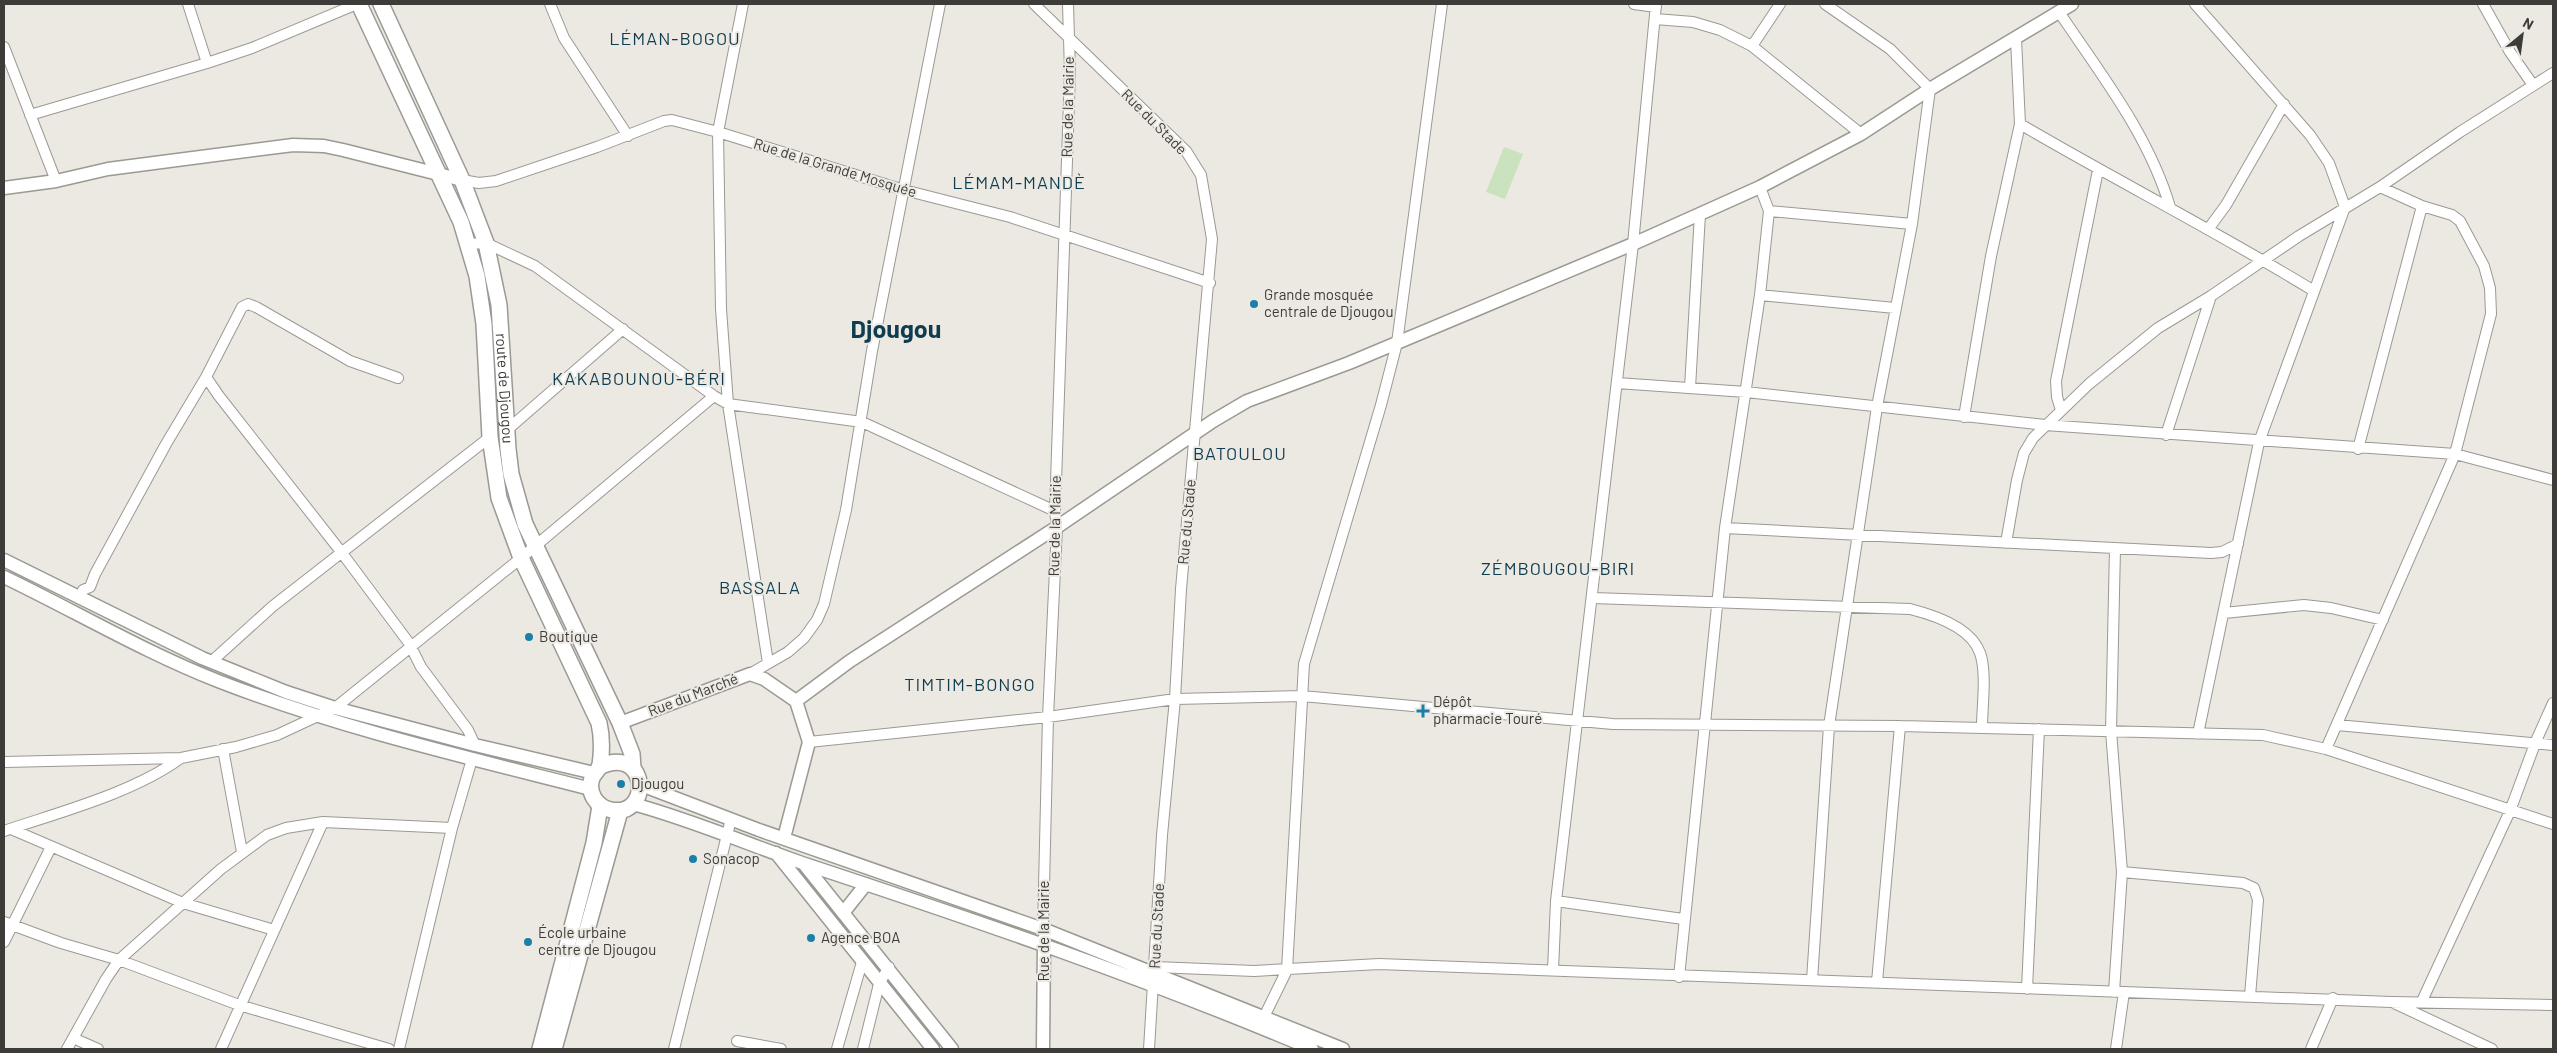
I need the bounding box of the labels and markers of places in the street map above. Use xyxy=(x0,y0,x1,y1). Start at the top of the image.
place label: Grande mosquée centrale de Djougou xyxy=(1264,285,1393,320)
marker: Grande mosquée centrale de Djougou xyxy=(1248,298,1260,310)
place label: Boutique xyxy=(539,627,598,645)
marker: Boutique xyxy=(523,631,535,643)
place label: Dépôt pharmacie Touré xyxy=(1433,692,1542,727)
marker: Dépôt pharmacie Touré xyxy=(1417,705,1429,717)
place label: Djougou xyxy=(631,774,684,792)
marker: Djougou xyxy=(615,778,627,790)
place label: Sonacop xyxy=(703,849,760,867)
marker: Sonacop xyxy=(687,853,699,865)
place label: École urbaine centre de Djougou xyxy=(538,923,656,958)
place label: Agence BOA xyxy=(821,928,900,946)
marker: Agence BOA xyxy=(805,932,817,944)
marker: École urbaine centre de Djougou xyxy=(522,936,534,948)

